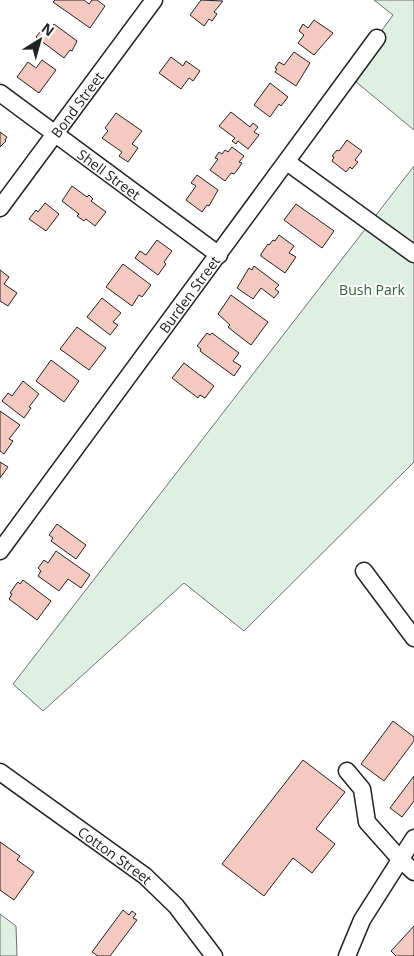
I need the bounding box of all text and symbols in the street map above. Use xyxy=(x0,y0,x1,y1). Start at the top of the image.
north arrow xyxy=(15,15,65,65)
text: N xyxy=(38,18,58,40)
street label: Bond Street xyxy=(46,68,107,141)
street label: Shell Street xyxy=(74,144,145,204)
street label: Burden Street xyxy=(154,252,224,336)
park label: Bush Park xyxy=(339,280,406,299)
street label: Cotton Street xyxy=(74,822,157,888)

